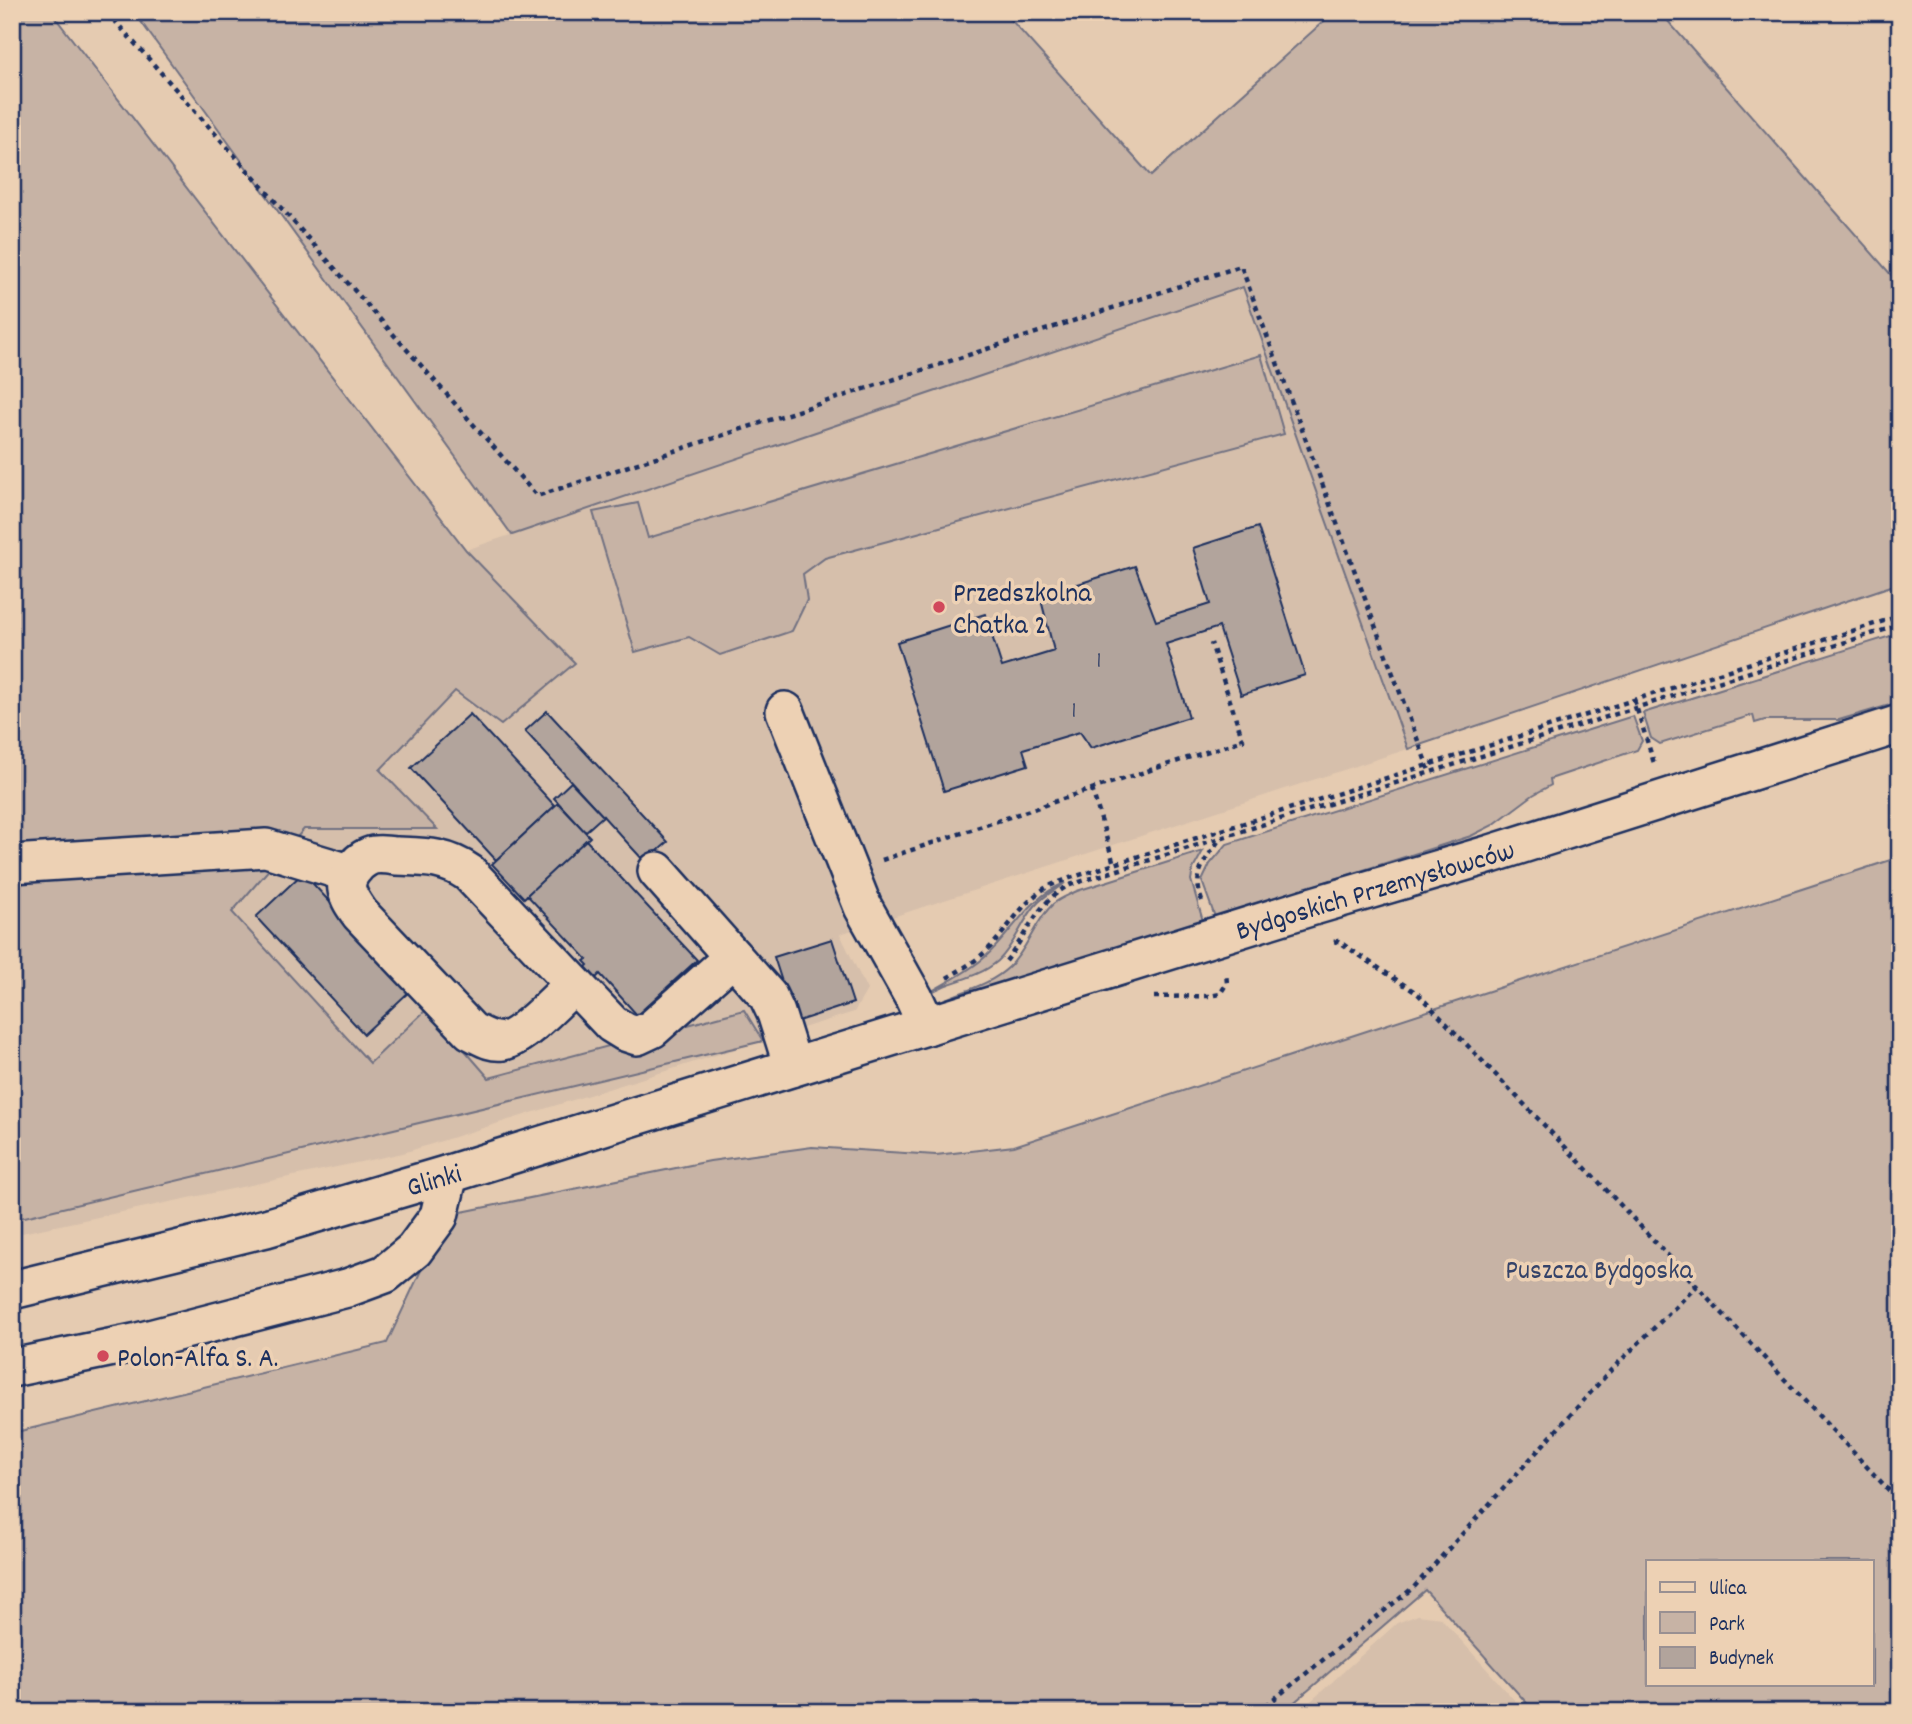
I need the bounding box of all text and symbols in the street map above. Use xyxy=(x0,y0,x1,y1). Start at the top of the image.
place label: Przedszkolna Chatka 2 xyxy=(953,576,1092,648)
marker: Przedszkolna Chatka 2 xyxy=(931,599,947,615)
house number: 1 xyxy=(1096,645,1102,679)
house number: 1 xyxy=(1071,695,1077,729)
street label: Bydgoskich Przemysłowców xyxy=(1232,833,1521,954)
street label: Glinki xyxy=(403,1156,467,1210)
park label: Puszcza Bydgoska xyxy=(1505,1253,1694,1293)
place label: Polon-Alfa S. A. xyxy=(117,1341,279,1381)
marker: Polon-Alfa S. A. xyxy=(95,1348,111,1364)
legend xyxy=(1646,1560,1874,1686)
text: Ulica xyxy=(1709,1575,1747,1605)
text: Park xyxy=(1709,1611,1745,1641)
text: Budynek xyxy=(1709,1645,1774,1675)

